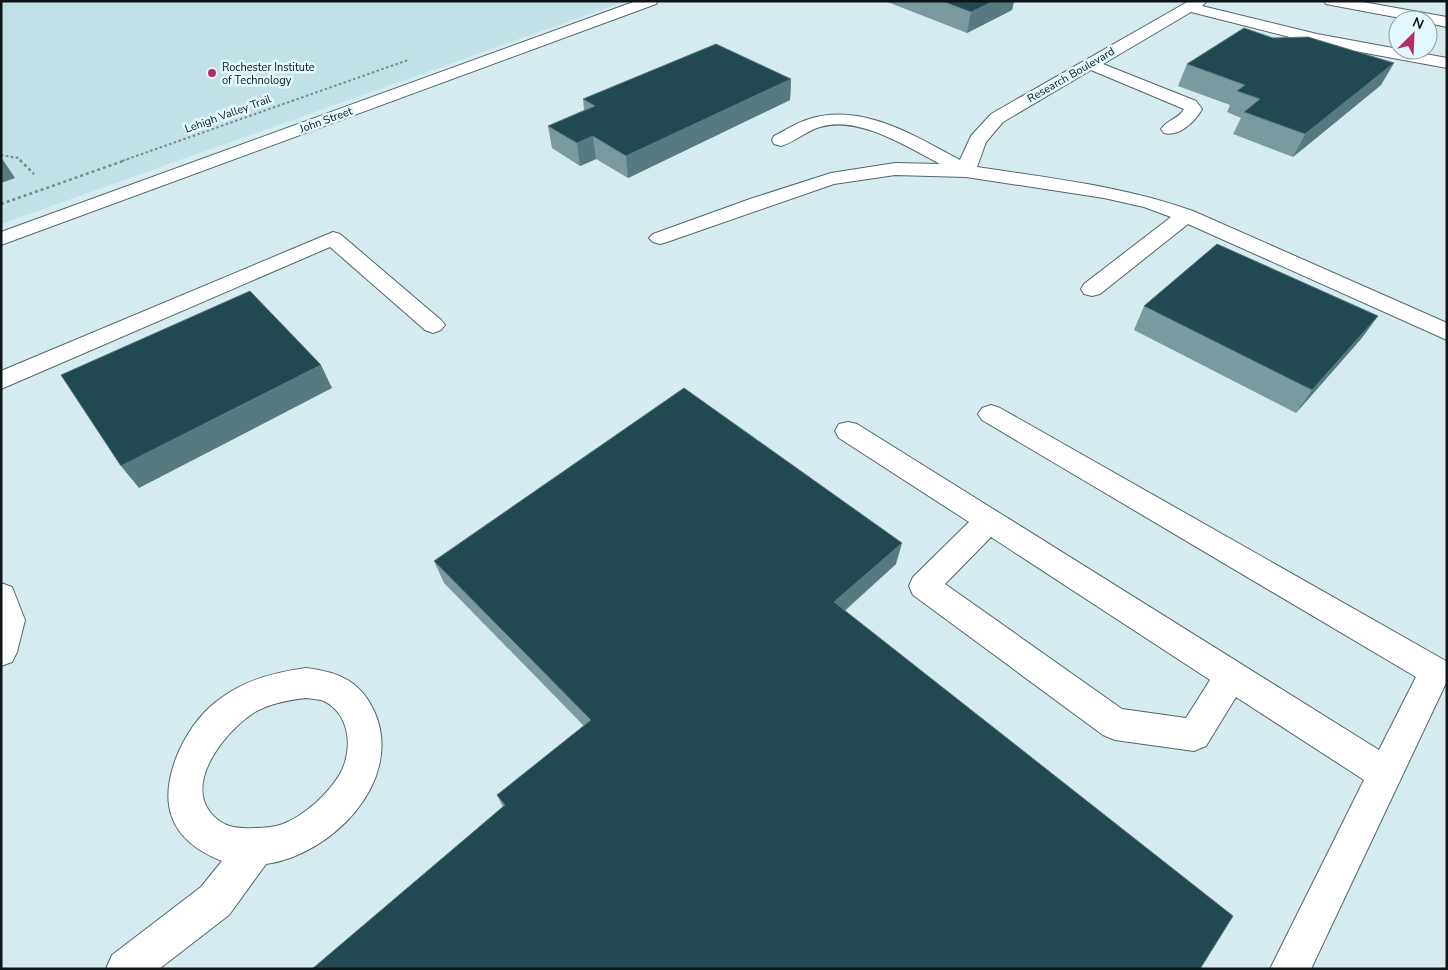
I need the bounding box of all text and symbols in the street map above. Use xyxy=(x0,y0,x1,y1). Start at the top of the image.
north arrow xyxy=(1388,10,1438,60)
text: N xyxy=(1409,13,1427,34)
street label: Research Boulevard xyxy=(1025,44,1117,106)
place label: Rochester Institute of Technology xyxy=(222,60,315,88)
marker: Rochester Institute of Technology xyxy=(206,67,218,79)
street label: Lehigh Valley Trail xyxy=(183,91,274,137)
street label: John Street xyxy=(297,103,355,137)

